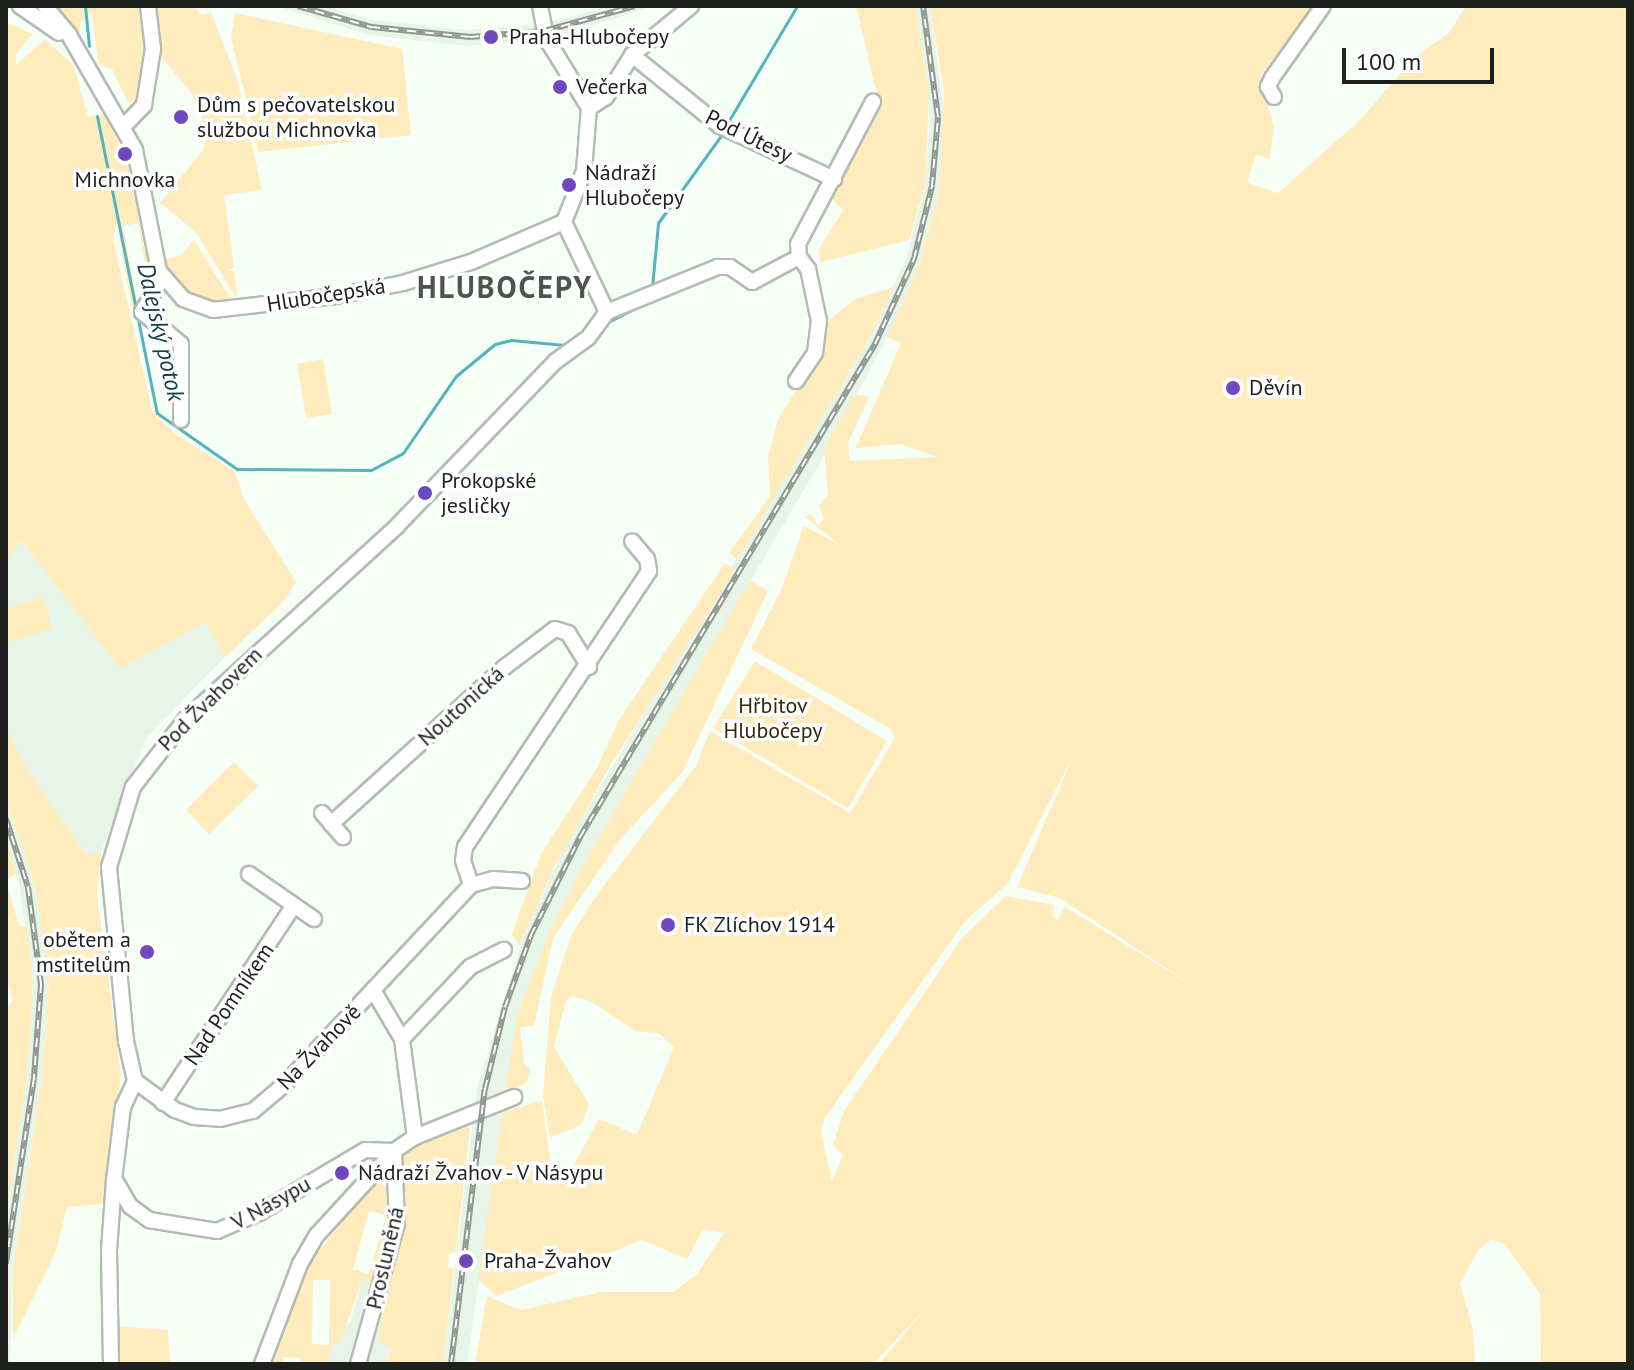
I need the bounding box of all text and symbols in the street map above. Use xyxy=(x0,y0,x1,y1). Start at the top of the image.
place label: Praha-Hlubočepy xyxy=(509,24,669,50)
marker: Praha-Hlubočepy xyxy=(480,26,502,48)
scale bar xyxy=(1346,32,1498,82)
text: 100 m xyxy=(1356,46,1421,77)
place label: Večerka xyxy=(576,74,648,100)
marker: Večerka xyxy=(551,78,569,96)
place label: Dům s pečovatelskou službou Michnovka xyxy=(197,91,395,142)
street label: Pod Útesy xyxy=(701,104,797,168)
marker: Dům s pečovatelskou službou Michnovka xyxy=(172,108,190,126)
marker: Michnovka xyxy=(116,145,134,163)
place label: Nádraží Hlubočepy xyxy=(585,159,684,210)
place label: Michnovka xyxy=(75,167,175,193)
marker: Nádraží Hlubočepy xyxy=(560,176,578,194)
water label: Dalejský potok xyxy=(131,260,191,404)
district label: HLUBOČEPY xyxy=(417,269,593,305)
street label: Hlubočepská xyxy=(265,273,387,317)
place label: Děvín xyxy=(1249,375,1303,401)
marker: Děvín xyxy=(1224,379,1242,397)
place label: Prokopské jesličky xyxy=(441,467,536,518)
marker: Prokopské jesličky xyxy=(416,484,434,502)
street label: Pod Žvahovem xyxy=(152,641,268,757)
street label: Noutonická xyxy=(412,660,510,752)
park label: Hřbitov Hlubočepy xyxy=(723,692,823,744)
place label: FK Zlíchov 1914 xyxy=(684,912,837,938)
marker: FK Zlíchov 1914 xyxy=(659,916,677,934)
place label: obětem a mstitelům xyxy=(36,926,131,978)
street label: Nad Pomníkem xyxy=(178,938,280,1070)
marker: obětem a mstitelům xyxy=(138,943,156,961)
street label: Na Žvahově xyxy=(271,998,367,1096)
place label: Nádraží Žvahov - V Násypu xyxy=(358,1160,610,1186)
marker: Nádraží Žvahov - V Násypu xyxy=(333,1164,351,1182)
street label: V Násypu xyxy=(226,1170,316,1236)
street label: Prosluněná xyxy=(360,1204,410,1312)
place label: Praha-Žvahov xyxy=(484,1248,612,1274)
marker: Praha-Žvahov xyxy=(455,1250,477,1272)

